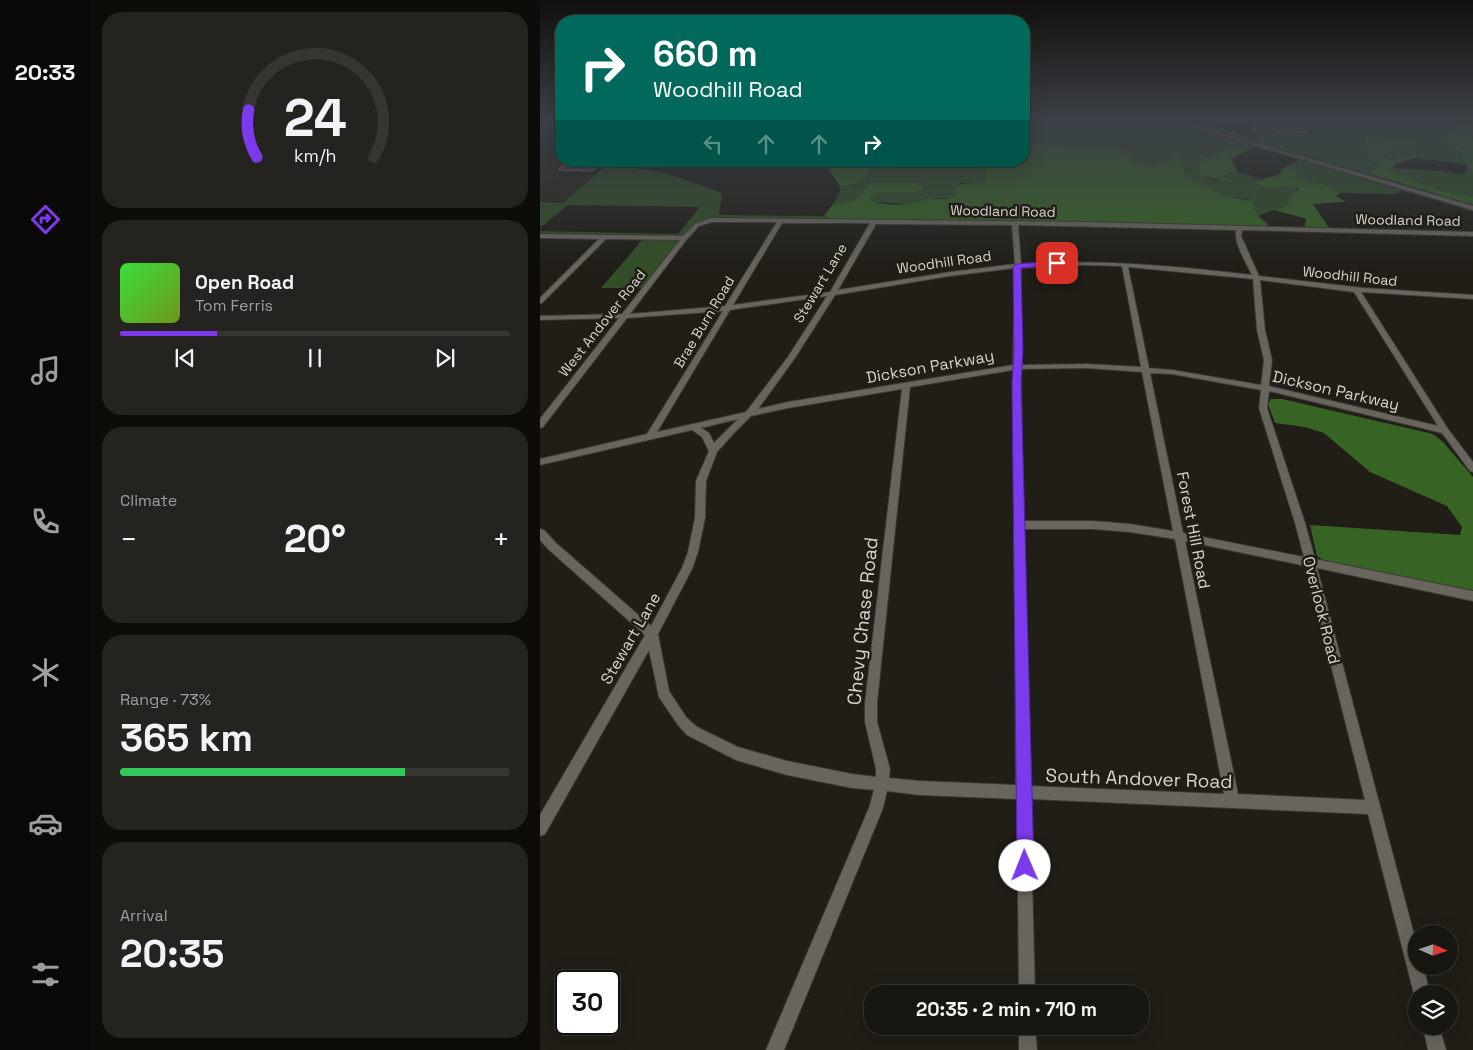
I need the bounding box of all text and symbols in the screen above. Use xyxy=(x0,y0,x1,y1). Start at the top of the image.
text: 660 m xyxy=(653,32,758,76)
icon: right xyxy=(570,35,635,100)
text: 20:33 xyxy=(15,58,75,86)
text: Woodhill Road xyxy=(653,75,803,103)
text: 24 xyxy=(283,85,347,151)
icon: left xyxy=(699,130,727,158)
icon: ahead xyxy=(752,130,780,158)
icon: ahead xyxy=(805,130,833,158)
icon: right xyxy=(858,130,886,158)
text: km/h xyxy=(294,144,336,167)
street label: Woodland Road xyxy=(950,201,1056,221)
icon: directions xyxy=(28,202,63,237)
street label: Woodland Road xyxy=(1355,210,1461,230)
street label: Stewart Lane xyxy=(789,240,851,326)
pin xyxy=(1036,242,1078,284)
street label: Woodhill Road xyxy=(896,246,992,278)
icon: arrive xyxy=(1043,249,1071,277)
street label: Woodhill Road xyxy=(1302,262,1398,290)
street label: West Andover Road xyxy=(555,266,649,380)
text: Open Road xyxy=(195,270,294,295)
street label: Brae Burn Road xyxy=(670,273,738,371)
text: Tom Ferris xyxy=(195,295,273,316)
icon: previous xyxy=(171,344,199,372)
icon: pause xyxy=(301,344,329,372)
icon: next xyxy=(431,344,459,372)
street label: Dickson Parkway xyxy=(864,345,996,388)
icon: music xyxy=(28,353,63,388)
street label: Dickson Parkway xyxy=(1270,366,1401,415)
street label: Forest Hill Road xyxy=(1172,470,1215,591)
text: Climate xyxy=(120,490,177,511)
icon: phone xyxy=(28,504,63,539)
text: 20° xyxy=(284,515,346,563)
text: − xyxy=(120,521,137,557)
text: + xyxy=(493,521,510,557)
street label: Chevy Chase Road xyxy=(841,536,884,706)
street label: Overlook Road xyxy=(1298,554,1345,666)
street label: Stewart Lane xyxy=(596,588,665,688)
icon: climate xyxy=(28,655,63,690)
text: Range · 73% xyxy=(120,689,211,710)
text: 365 km xyxy=(120,714,253,762)
street label: South Andover Road xyxy=(1045,763,1233,794)
icon: car xyxy=(28,806,63,841)
position arrow xyxy=(998,839,1050,891)
text: Arrival xyxy=(120,905,168,926)
north arrow xyxy=(1408,925,1458,975)
map controls xyxy=(1408,925,1458,1035)
text: 20:35 xyxy=(120,930,224,978)
icon: filters xyxy=(28,957,63,992)
speed limit sign: 30 xyxy=(555,970,620,1035)
button: layers xyxy=(1408,985,1458,1035)
text: 20:35 · 2 min · 710 m xyxy=(916,997,1097,1022)

